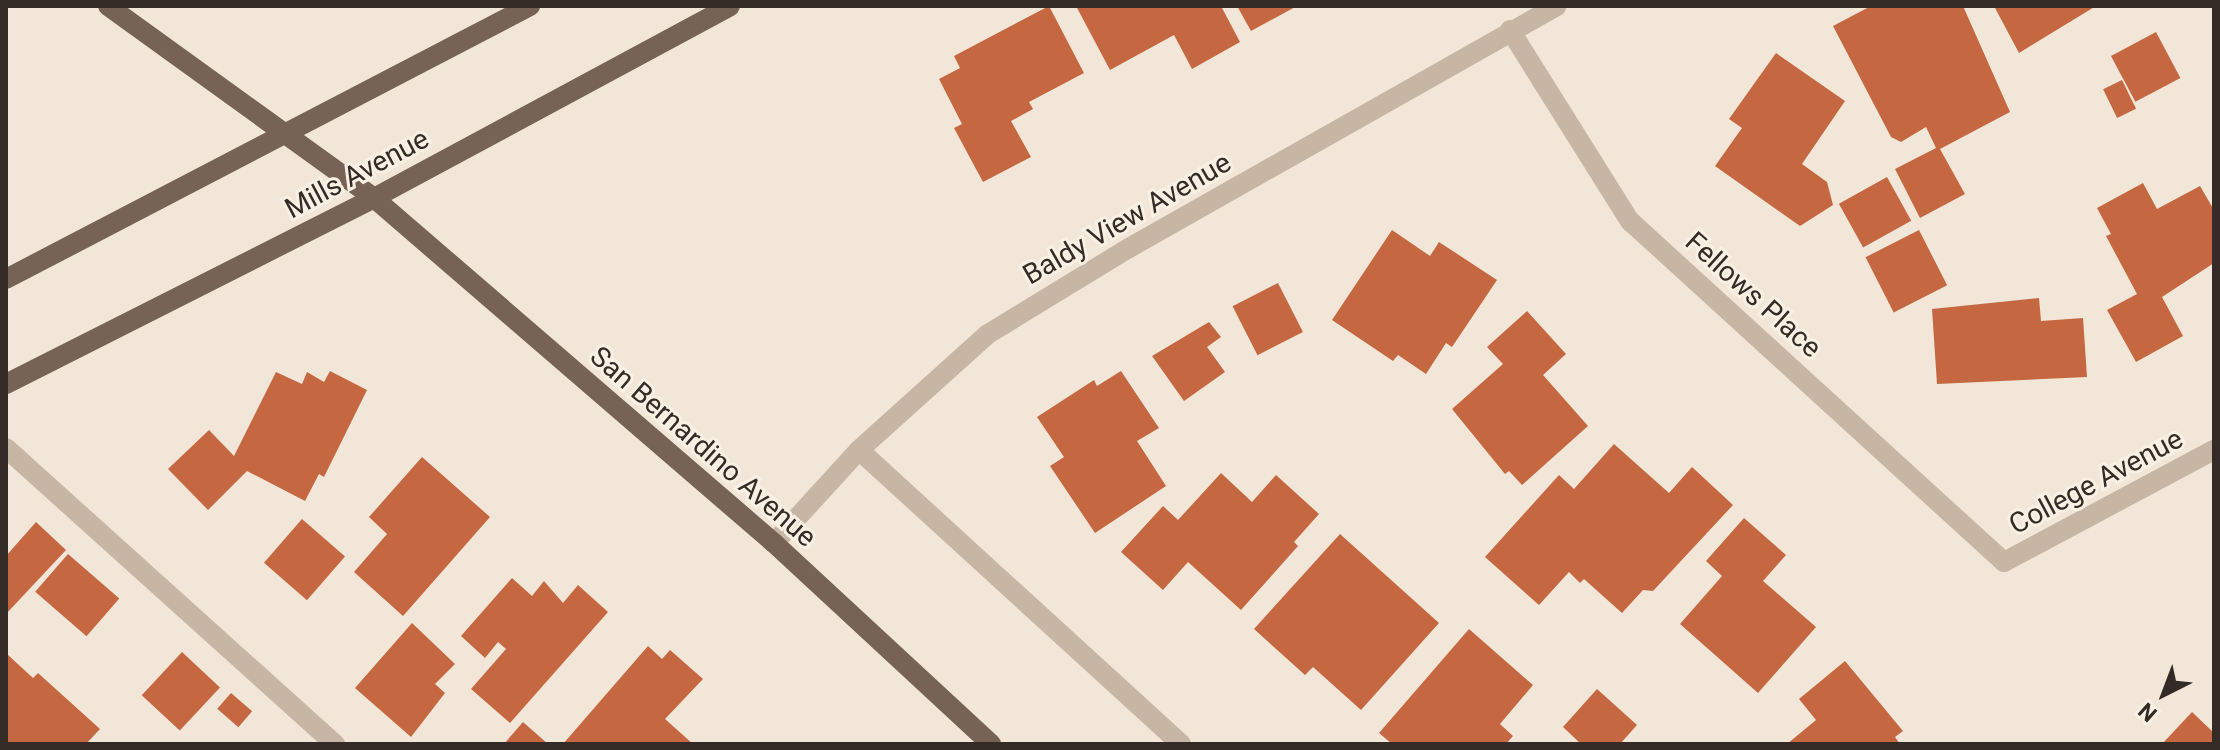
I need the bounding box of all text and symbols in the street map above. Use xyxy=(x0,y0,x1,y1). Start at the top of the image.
street label: Mills Avenue xyxy=(279,122,435,226)
street label: Baldy View Avenue xyxy=(1017,146,1237,292)
street label: Fellows Place xyxy=(1678,225,1828,365)
street label: San Bernardino Avenue xyxy=(583,340,823,554)
street label: College Avenue xyxy=(2003,422,2189,542)
north arrow xyxy=(2124,654,2204,734)
text: N xyxy=(2133,698,2162,727)

